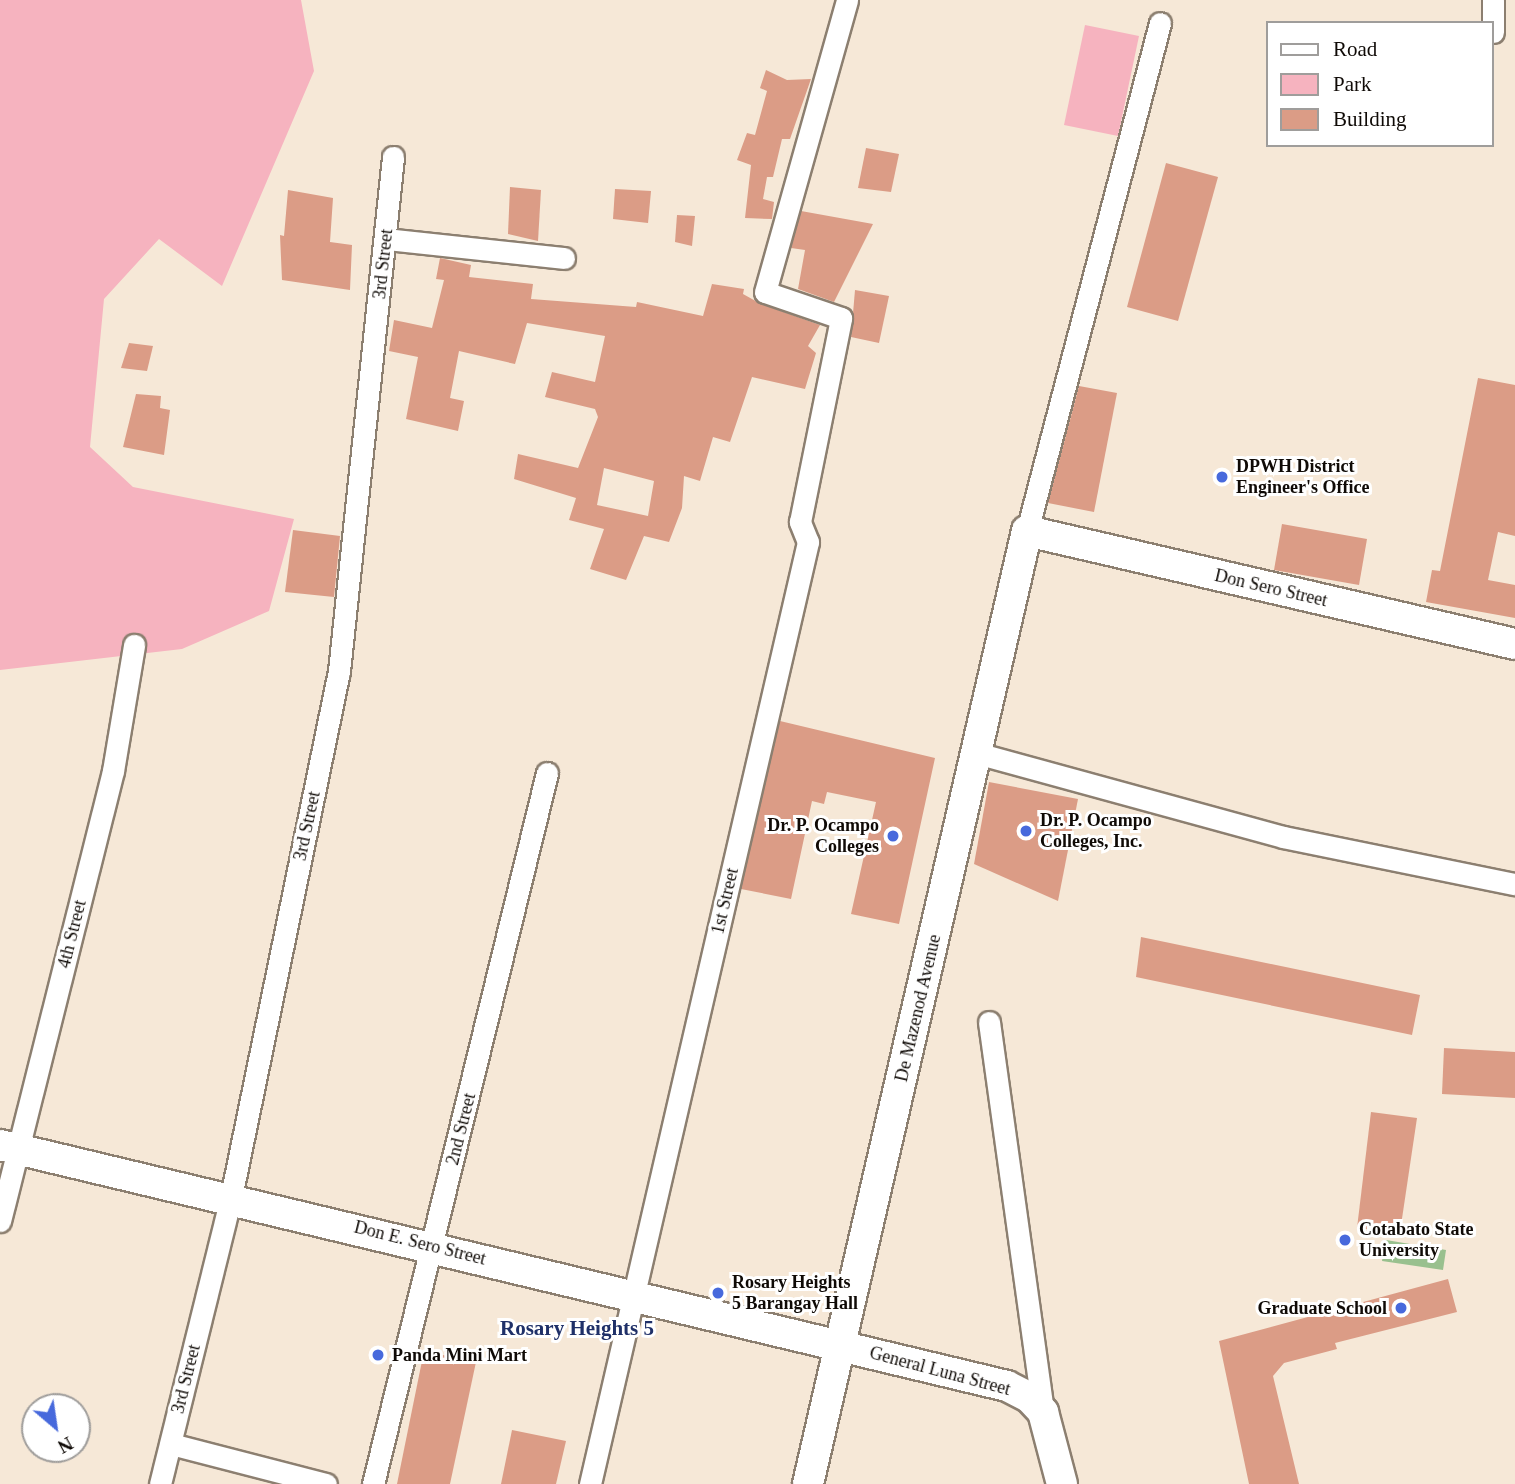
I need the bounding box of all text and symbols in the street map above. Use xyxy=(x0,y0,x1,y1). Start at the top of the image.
legend xyxy=(1266,21,1494,147)
text: Road xyxy=(1333,37,1377,61)
text: Park xyxy=(1333,72,1372,96)
text: Building xyxy=(1333,107,1407,131)
street label: 3rd Street xyxy=(369,228,397,300)
place label: DPWH District Engineer's Office xyxy=(1236,456,1369,498)
marker: DPWH District Engineer's Office xyxy=(1214,469,1230,485)
street label: Don Sero Street xyxy=(1213,565,1329,611)
street label: 3rd Street xyxy=(289,789,325,863)
place label: Dr. P. Ocampo Colleges, Inc. xyxy=(1040,810,1152,852)
place label: Dr. P. Ocampo Colleges xyxy=(767,815,879,858)
marker: Dr. P. Ocampo Colleges, Inc. xyxy=(1018,823,1034,839)
marker: Dr. P. Ocampo Colleges xyxy=(885,828,901,844)
street label: 1st Street xyxy=(707,866,743,936)
street label: 4th Street xyxy=(53,898,91,970)
street label: De Mazenod Avenue xyxy=(890,932,946,1084)
street label: 2nd Street xyxy=(442,1091,480,1167)
street label: Don E. Sero Street xyxy=(352,1216,488,1270)
place label: Cotabato State University xyxy=(1359,1219,1473,1262)
marker: Cotabato State University xyxy=(1337,1232,1353,1248)
place label: Rosary Heights 5 Barangay Hall xyxy=(732,1272,858,1314)
marker: Rosary Heights 5 Barangay Hall xyxy=(710,1285,726,1301)
place label: Graduate School xyxy=(1257,1297,1387,1319)
marker: Graduate School xyxy=(1393,1300,1409,1316)
district label: Rosary Heights 5 xyxy=(500,1315,654,1341)
street label: 3rd Street xyxy=(167,1342,205,1416)
street label: General Luna Street xyxy=(867,1342,1013,1400)
place label: Panda Mini Mart xyxy=(392,1344,527,1366)
marker: Panda Mini Mart xyxy=(370,1347,386,1363)
north arrow xyxy=(21,1393,91,1463)
text: N xyxy=(54,1433,77,1458)

